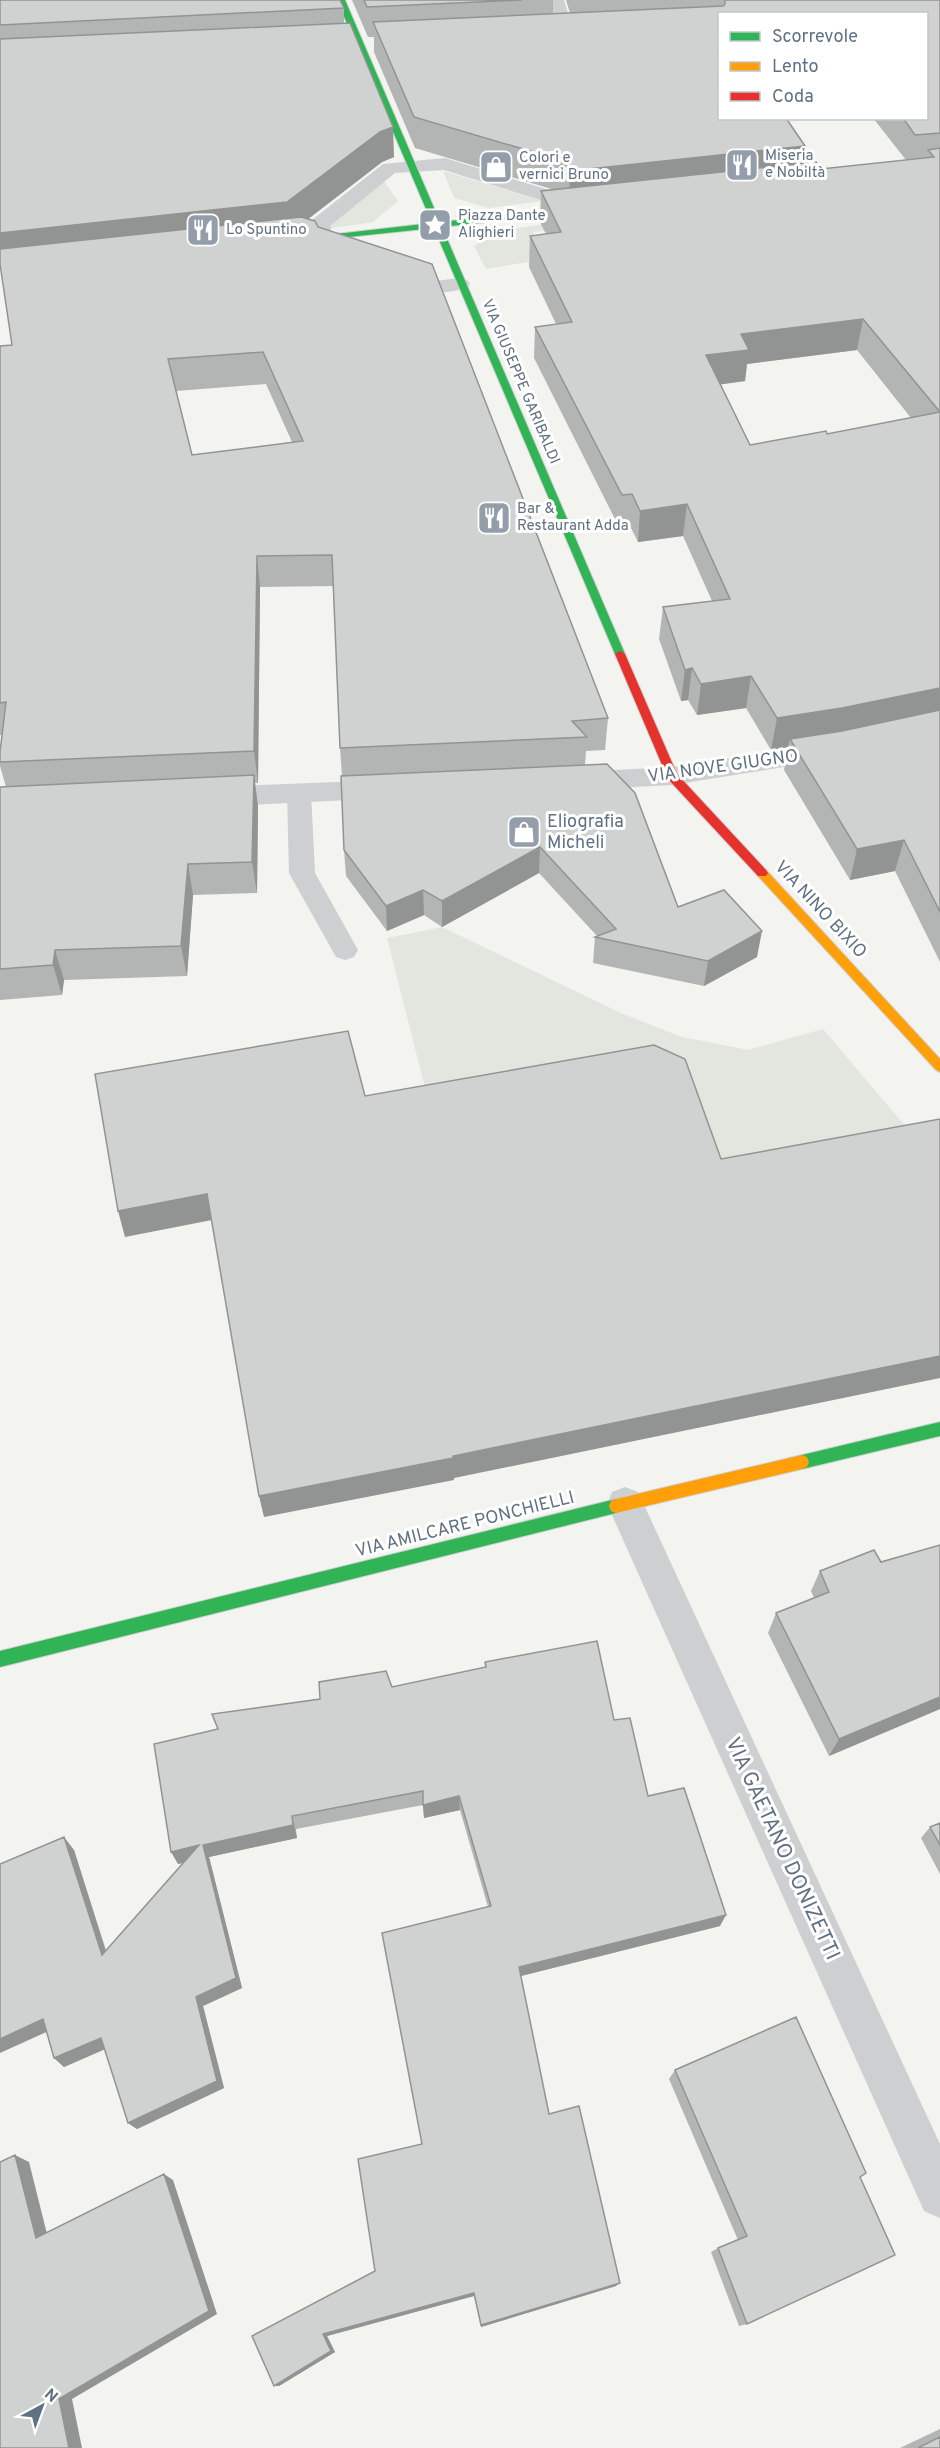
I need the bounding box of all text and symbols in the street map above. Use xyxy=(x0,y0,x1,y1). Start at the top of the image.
legend xyxy=(718,12,928,120)
text: Scorrevole xyxy=(772,26,858,49)
text: Lento xyxy=(772,56,818,79)
text: Coda xyxy=(772,86,814,109)
restaurant icon: Miseria e Nobiltà xyxy=(724,147,760,183)
place label: Miseria e Nobiltà xyxy=(765,147,825,183)
shop icon: Colori e vernici Bruno xyxy=(478,149,514,185)
place label: Colori e vernici Bruno xyxy=(519,149,609,185)
place icon: Piazza Dante Alighieri xyxy=(417,207,453,243)
place label: Piazza Dante Alighieri xyxy=(458,207,546,243)
restaurant icon: Lo Spuntino xyxy=(185,212,221,248)
place label: Lo Spuntino xyxy=(226,221,307,240)
street label: VIA GIUSEPPE GARIBALDI xyxy=(477,297,563,467)
restaurant icon: Bar & Restaurant Adda xyxy=(476,500,512,536)
place label: Bar & Restaurant Adda xyxy=(517,500,629,536)
street label: VIA NOVE GIUGNO xyxy=(646,745,800,789)
place label: Eliografia Micheli xyxy=(547,811,624,855)
shop icon: Eliografia Micheli xyxy=(506,814,542,850)
street label: VIA NINO BIXIO xyxy=(769,856,871,964)
street label: VIA AMILCARE PONCHIELLI xyxy=(353,1487,577,1563)
street label: VIA GAETANO DONIZETTI xyxy=(718,1733,846,1965)
north arrow xyxy=(12,2376,72,2436)
text: N xyxy=(40,2385,61,2408)

